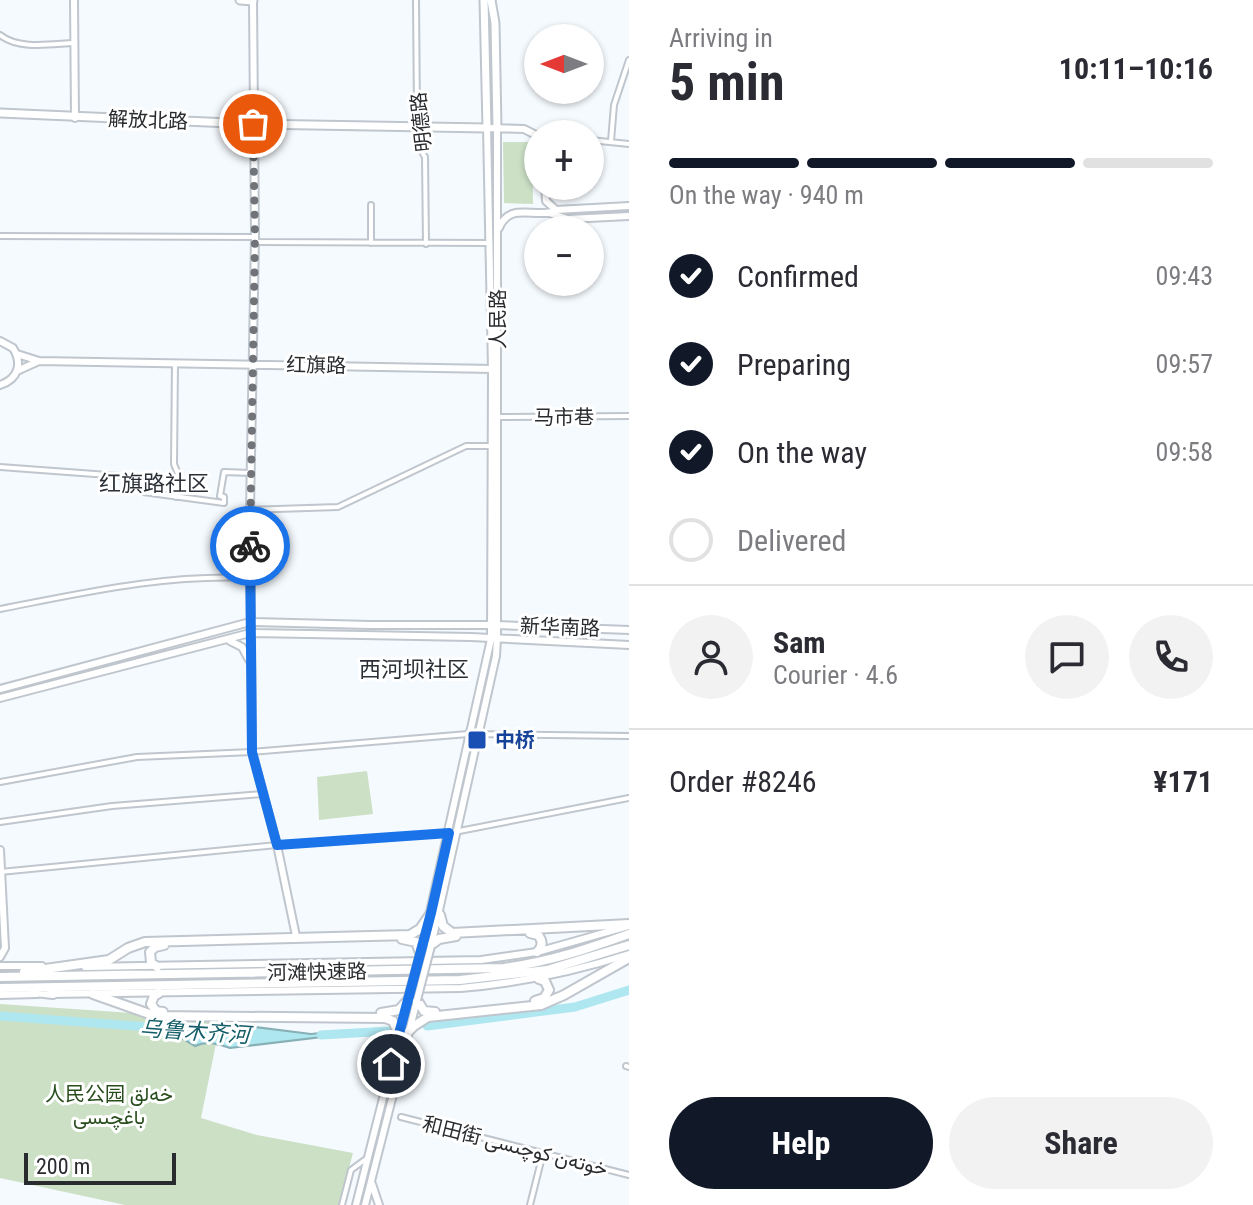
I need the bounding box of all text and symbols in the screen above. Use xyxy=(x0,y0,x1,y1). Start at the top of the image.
text: Arriving in xyxy=(669,23,773,53)
north arrow xyxy=(524,24,604,104)
map controls xyxy=(524,24,604,296)
text: 10:11–10:16 xyxy=(1059,51,1213,86)
text: 5 min xyxy=(669,52,785,113)
pin xyxy=(219,90,287,158)
street label: 明德路 xyxy=(406,91,436,153)
icon: bag xyxy=(231,102,275,146)
street label: 解放北路 xyxy=(108,107,188,133)
button: + xyxy=(524,120,604,200)
text: On the way · 940 m xyxy=(669,180,864,210)
button: − xyxy=(524,216,604,296)
icon: check xyxy=(669,254,713,298)
text: Confirmed xyxy=(737,259,859,294)
text: 09:43 xyxy=(1156,261,1213,291)
street label: 人民路 xyxy=(486,289,510,349)
icon: check xyxy=(669,342,713,386)
text: Preparing xyxy=(737,347,851,382)
text: 09:57 xyxy=(1156,349,1213,379)
street label: 红旗路 xyxy=(286,352,346,378)
street label: 马市巷 xyxy=(534,405,594,429)
icon: check xyxy=(669,430,713,474)
text: On the way xyxy=(737,435,867,470)
text: 09:58 xyxy=(1156,437,1213,467)
district label: 红旗路社区 xyxy=(99,471,209,496)
courier xyxy=(210,506,290,586)
text: Delivered xyxy=(737,523,846,558)
icon: bike xyxy=(228,524,272,568)
street label: 新华南路 xyxy=(520,614,600,640)
button: person xyxy=(669,615,753,699)
button: chat xyxy=(1025,615,1109,699)
button: phone xyxy=(1129,615,1213,699)
text: Sam xyxy=(773,625,826,660)
district label: 西河坝社区 xyxy=(359,657,469,682)
text: Courier · 4.6 xyxy=(773,660,898,690)
place label: 中桥 xyxy=(495,728,535,752)
marker: 中桥 xyxy=(466,729,488,751)
text: Order #8246 xyxy=(669,764,817,799)
text: ¥171 xyxy=(1153,764,1213,799)
street label: 河滩快速路 xyxy=(267,959,367,985)
water label: 乌鲁木齐河 xyxy=(139,1015,255,1048)
pin xyxy=(357,1030,425,1098)
icon: home xyxy=(369,1042,413,1086)
park label: 人民公园 خەلق باغچىسى xyxy=(45,1082,173,1131)
button: Help xyxy=(669,1097,933,1189)
button: Share xyxy=(949,1097,1213,1189)
street label: 和田街 خوتەن كوچىسى xyxy=(420,1111,610,1183)
scale bar xyxy=(24,1149,176,1185)
text: 200 m xyxy=(36,1154,90,1179)

